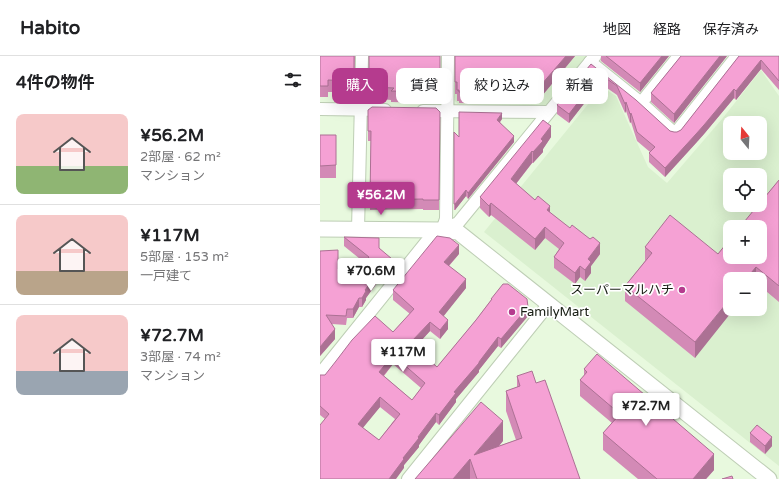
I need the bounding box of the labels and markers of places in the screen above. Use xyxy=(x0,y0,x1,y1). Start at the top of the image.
pin: ¥56.2M xyxy=(348,182,414,216)
pin: ¥70.6M xyxy=(338,258,404,292)
place label: スーパーマルハチ xyxy=(570,282,674,298)
marker: スーパーマルハチ xyxy=(677,285,687,295)
place label: FamilyMart xyxy=(520,304,589,320)
marker: FamilyMart xyxy=(507,307,517,317)
pin: ¥117M xyxy=(375,339,431,373)
pin: ¥72.7M xyxy=(613,393,679,427)

